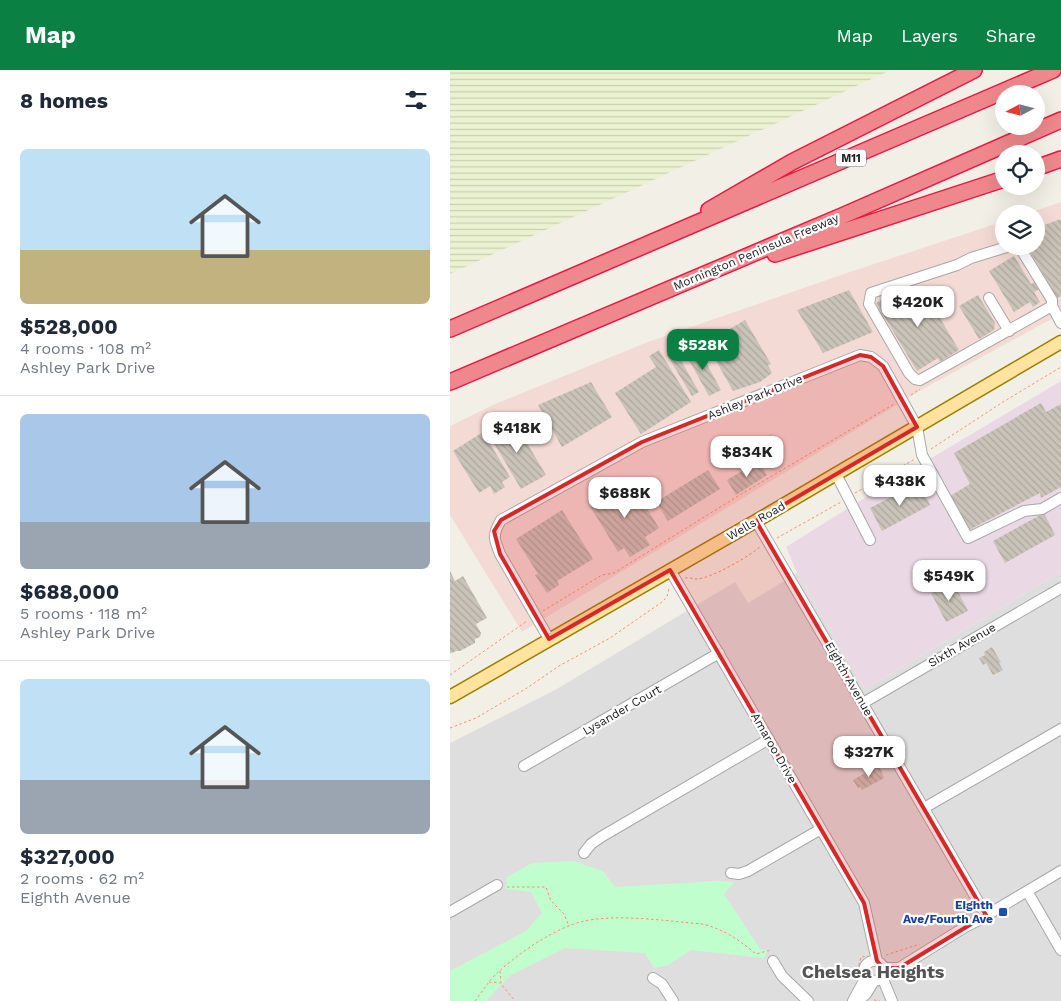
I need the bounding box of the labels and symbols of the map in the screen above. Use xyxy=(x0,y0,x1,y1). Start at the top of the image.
north arrow xyxy=(995,85,1045,135)
road number: M11 xyxy=(836,150,866,166)
street label: Mornington Peninsula Freeway xyxy=(671,210,842,293)
pin: $420K xyxy=(883,286,953,328)
pin: $528K xyxy=(668,328,738,371)
street label: Ashley Park Drive xyxy=(705,371,805,422)
pin: $418K xyxy=(482,412,552,454)
pin: $834K xyxy=(712,436,782,478)
pin: $438K xyxy=(865,464,935,507)
pin: $688K xyxy=(590,476,660,519)
street label: Wells Road xyxy=(724,499,788,543)
pin: $549K xyxy=(914,560,984,602)
street label: Sixth Avenue xyxy=(926,620,998,670)
street label: Eighth Avenue xyxy=(822,640,876,719)
street label: Lysander Court xyxy=(580,682,664,738)
street label: Amaroo Drive xyxy=(748,710,800,786)
pin: $327K xyxy=(834,736,904,778)
place label: Eighth Ave/Fourth Ave xyxy=(903,898,993,926)
marker: Eighth Ave/Fourth Ave xyxy=(997,906,1009,918)
district label: Chelsea Heights xyxy=(802,961,945,982)

